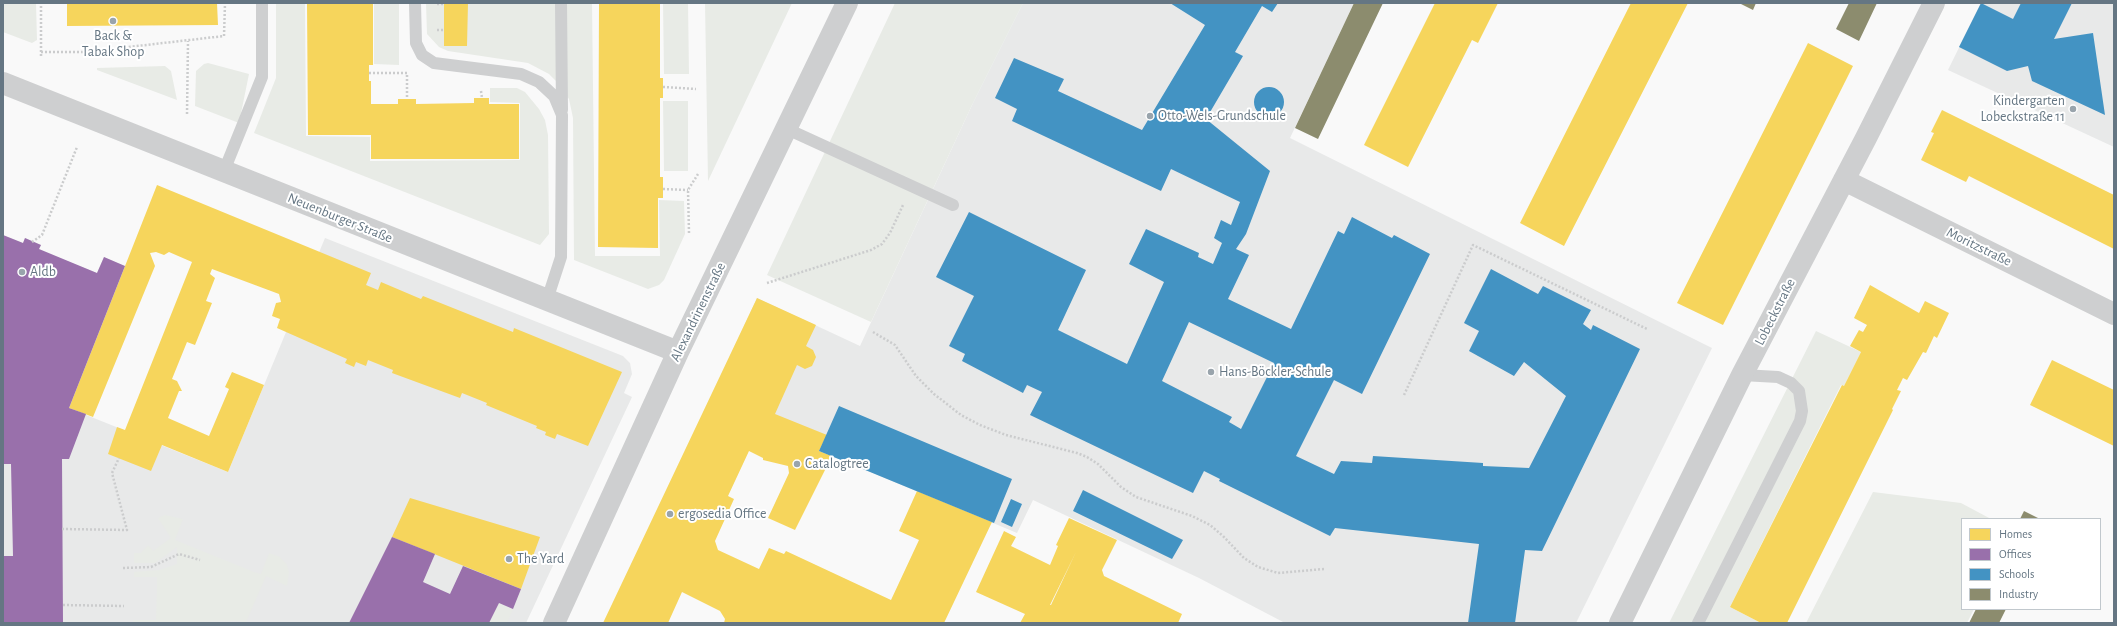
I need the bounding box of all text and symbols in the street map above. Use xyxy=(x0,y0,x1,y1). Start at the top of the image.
marker: Back & Tabak Shop xyxy=(108,16,118,26)
place label: Back & Tabak Shop xyxy=(82,28,144,60)
place label: Kindergarten Lobeckstraße 11 xyxy=(1980,93,2065,126)
marker: Kindergarten Lobeckstraße 11 xyxy=(2068,104,2078,114)
place label: Otto-Wels-Grundschule xyxy=(1158,108,1286,124)
marker: Otto-Wels-Grundschule xyxy=(1145,111,1155,121)
street label: Neuenburger Straße xyxy=(285,189,395,247)
street label: Moritzstraße xyxy=(1944,224,2014,270)
street label: Alexandrinenstraße xyxy=(667,260,729,364)
place label: Aldb xyxy=(30,264,56,280)
marker: Aldb xyxy=(17,267,27,277)
street label: Lobeckstraße xyxy=(1751,276,1799,348)
place label: Hans-Böckler-Schule xyxy=(1219,364,1331,380)
marker: Hans-Böckler-Schule xyxy=(1206,367,1216,377)
place label: Catalogtree xyxy=(805,456,869,472)
marker: Catalogtree xyxy=(792,459,802,469)
place label: ergosedia Office xyxy=(678,506,766,522)
marker: ergosedia Office xyxy=(665,509,675,519)
legend xyxy=(1961,518,2101,610)
text: Homes xyxy=(1999,528,2032,540)
text: Offices xyxy=(1999,548,2032,560)
place label: The Yard xyxy=(517,551,564,567)
marker: The Yard xyxy=(504,554,514,564)
text: Schools xyxy=(1999,568,2034,580)
text: Industry xyxy=(1999,588,2038,600)

